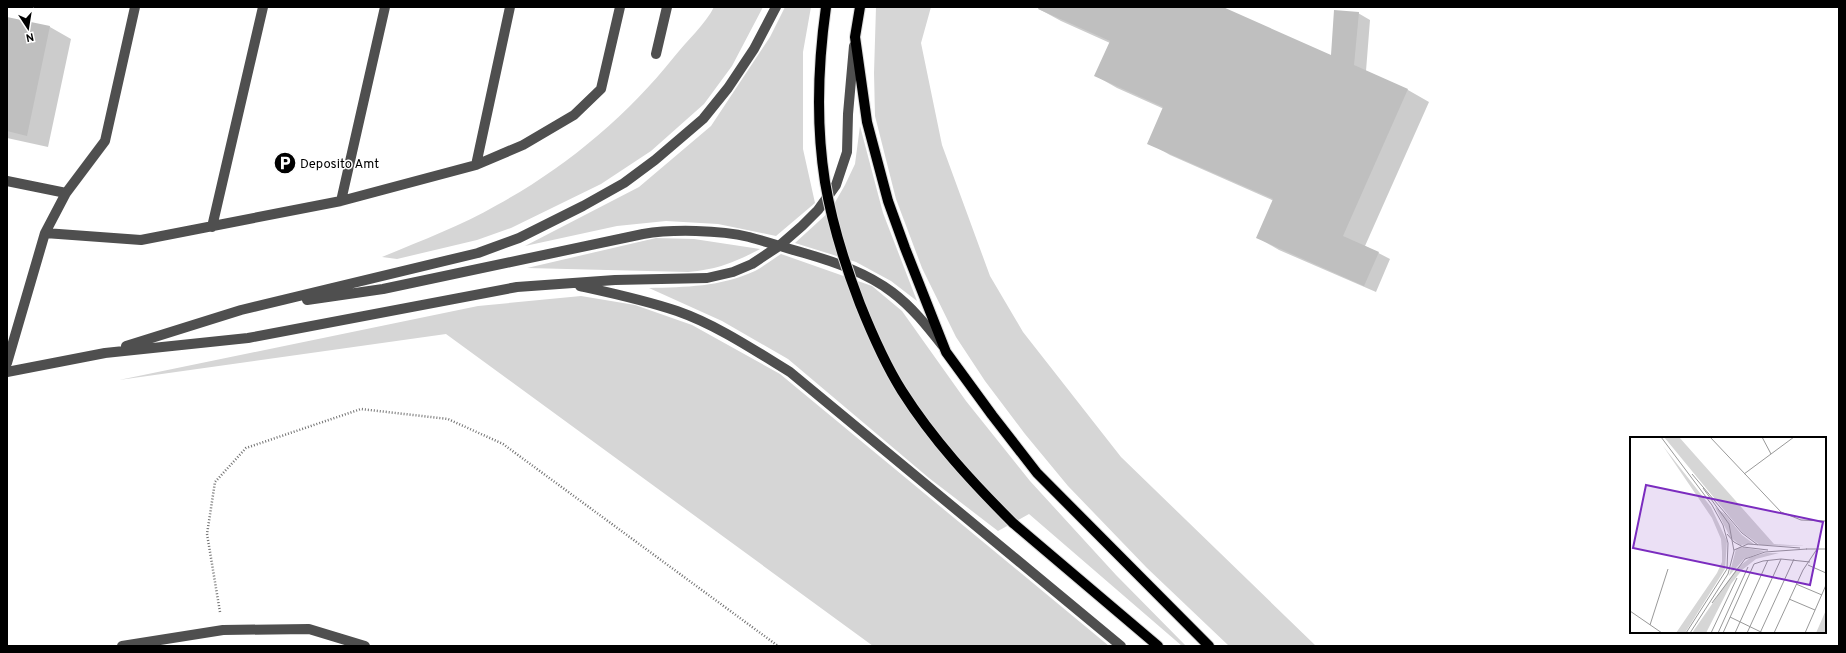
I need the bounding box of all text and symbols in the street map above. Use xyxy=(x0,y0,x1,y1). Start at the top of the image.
north arrow xyxy=(8,8,48,48)
text: N xyxy=(25,29,35,44)
parking icon: Deposito Amt xyxy=(272,150,298,176)
place label: Deposito Amt xyxy=(300,157,379,173)
inset map xyxy=(1630,437,1826,633)

